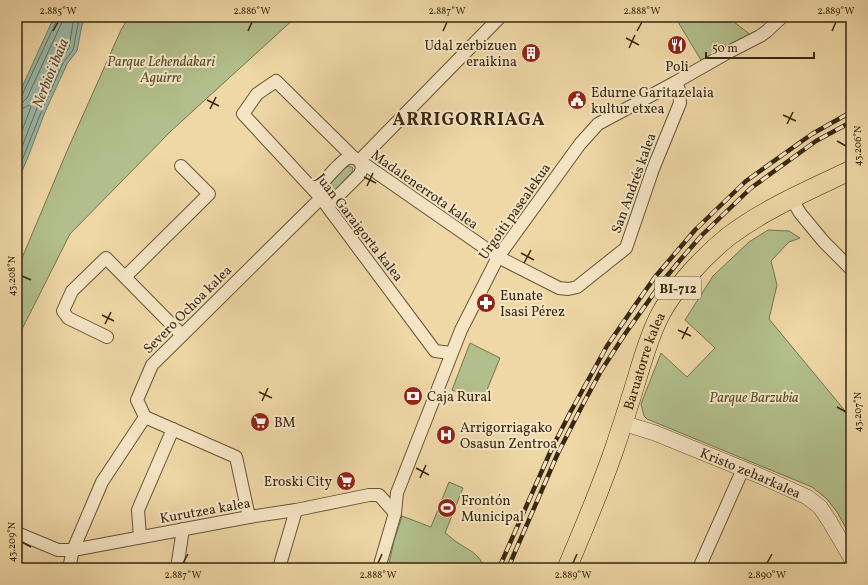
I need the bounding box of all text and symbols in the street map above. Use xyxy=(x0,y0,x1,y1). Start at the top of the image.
text: 2.885°W xyxy=(40,4,76,18)
text: 2.886°W xyxy=(233,4,271,18)
text: 2.887°W xyxy=(428,4,466,18)
text: 2.888°W xyxy=(623,4,661,18)
text: 2.889°W xyxy=(817,4,855,18)
restaurant icon: Poli xyxy=(666,34,688,56)
scale bar xyxy=(706,34,814,60)
water label: Nerbioi ibaia xyxy=(28,36,75,111)
place label: Udal zerbizuen eraikina xyxy=(424,37,517,72)
text: 50 m xyxy=(712,41,738,57)
building icon: Udal zerbizuen eraikina xyxy=(520,42,542,64)
park label: Parque Lehendakari Aguirre xyxy=(107,53,215,88)
place label: Poli xyxy=(665,58,689,77)
place label: Edurne Garitazelaia kultur etxea xyxy=(591,84,714,119)
public building icon: Edurne Garitazelaia kultur etxea xyxy=(566,89,588,111)
district label: ARRIGORRIAGA xyxy=(392,108,546,133)
text: 43.206°N xyxy=(851,125,865,166)
street label: San Andrés kalea xyxy=(607,131,661,236)
street label: Madalenerrota kalea xyxy=(367,146,482,234)
street label: Urgoiti pasealekua xyxy=(475,160,556,264)
street label: Juan Garaigorta kalea xyxy=(311,170,407,286)
text: 43.208°N xyxy=(5,255,19,296)
street label: Severo Ochoa kalea xyxy=(140,261,237,359)
road number: BI-712 xyxy=(655,277,701,299)
place label: Eunate Isasi Pérez xyxy=(500,287,565,322)
pharmacy icon: Eunate Isasi Pérez xyxy=(475,292,497,314)
street label: Baruatorre kalea xyxy=(620,309,671,413)
bank icon: Caja Rural xyxy=(402,385,424,407)
place label: Caja Rural xyxy=(427,388,491,407)
park label: Parque Barzubia xyxy=(709,389,799,408)
text: 43.207°N xyxy=(851,391,865,432)
supermarket icon: BM xyxy=(249,411,271,433)
place label: BM xyxy=(274,414,296,433)
place label: Arrigorriagako Osasun Zentroa xyxy=(460,419,557,454)
hospital icon: Arrigorriagako Osasun Zentroa xyxy=(435,424,457,446)
street label: Kristo zeharkalea xyxy=(697,444,803,504)
supermarket icon: Eroski City xyxy=(335,470,357,492)
place label: Eroski City xyxy=(264,473,332,492)
place label: Frontón Municipal xyxy=(461,492,524,527)
street label: Kurutzea kalea xyxy=(158,494,252,529)
sports icon: Frontón Municipal xyxy=(436,497,458,519)
text: 43.209°N xyxy=(5,521,19,562)
text: 2.887°W xyxy=(164,568,202,582)
text: 2.888°W xyxy=(359,568,397,582)
text: 2.889°W xyxy=(554,568,592,582)
text: 2.890°W xyxy=(748,568,786,582)

